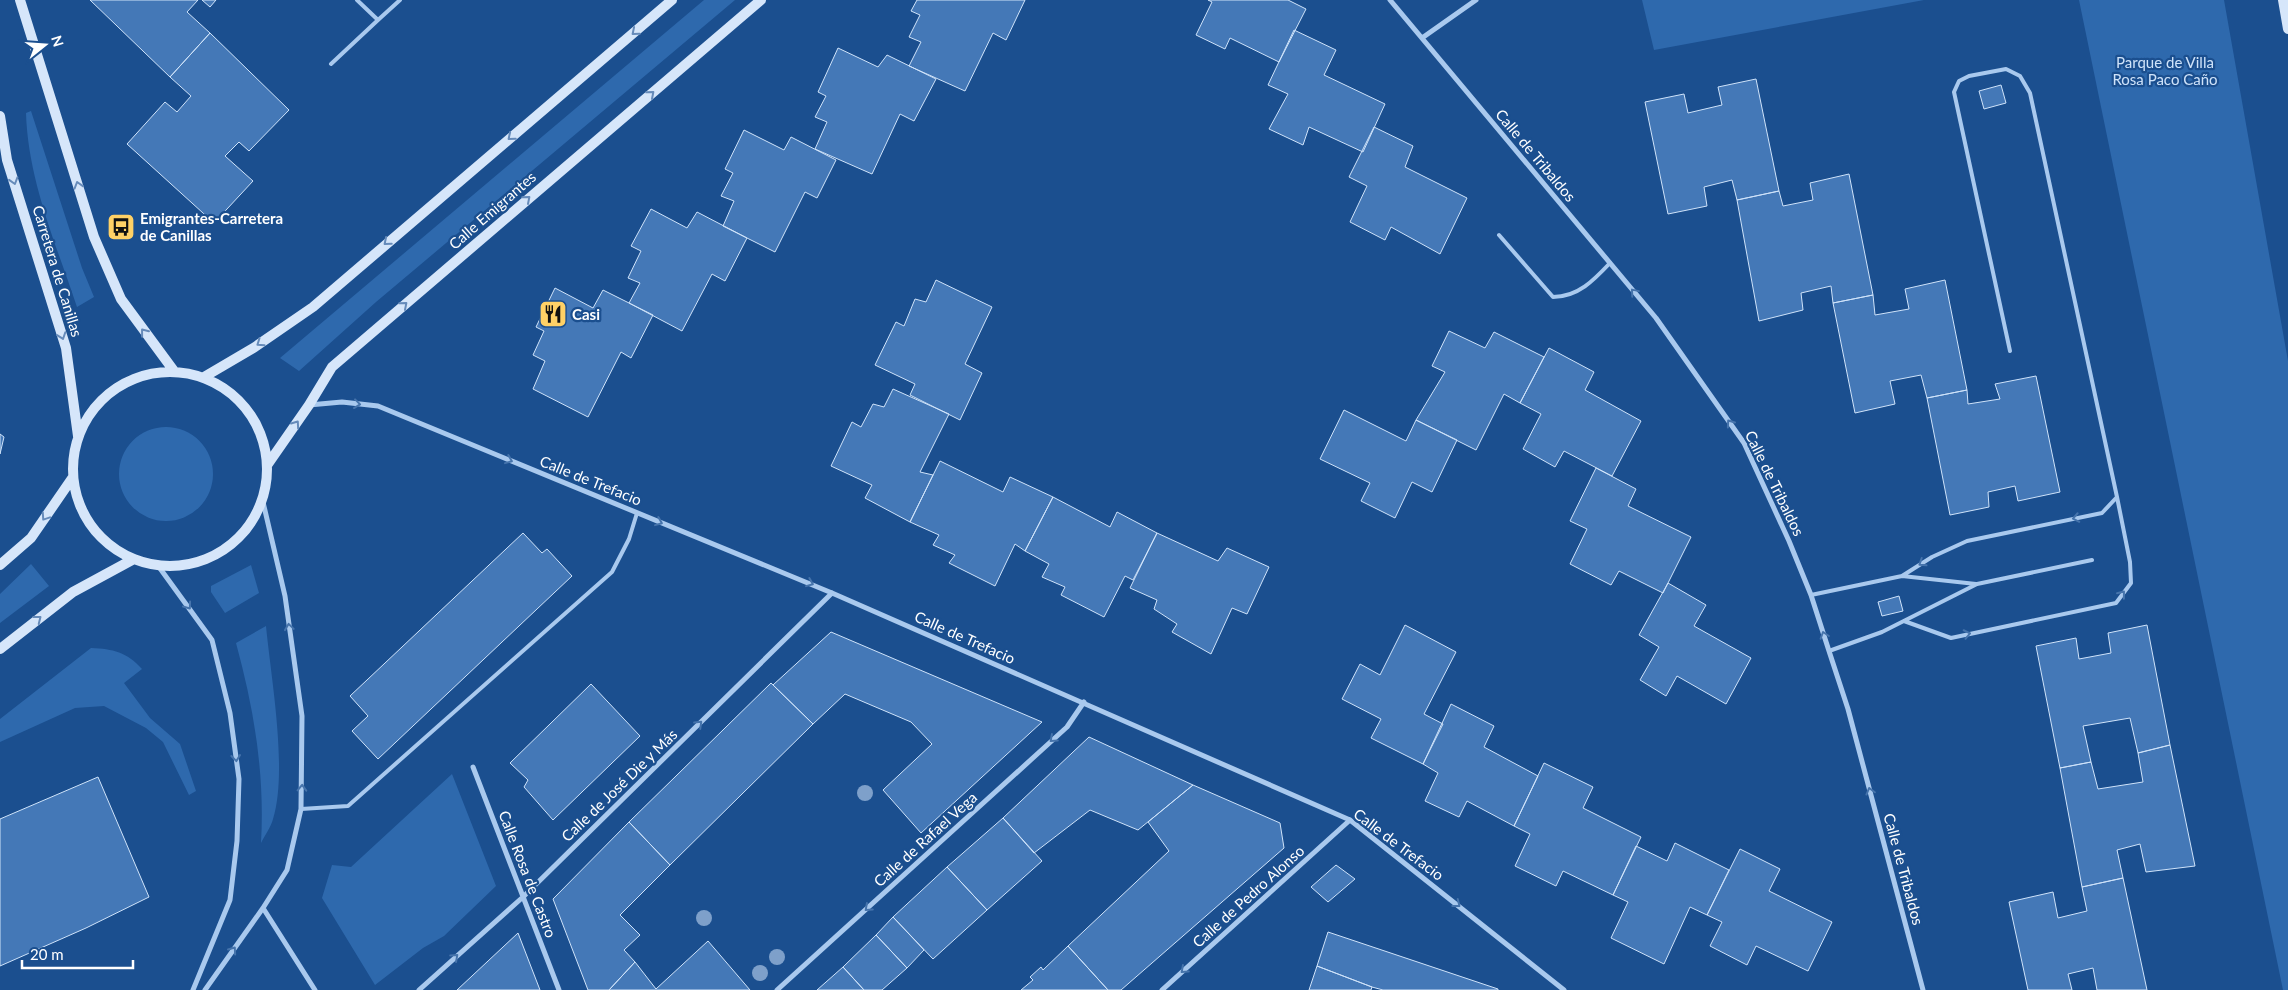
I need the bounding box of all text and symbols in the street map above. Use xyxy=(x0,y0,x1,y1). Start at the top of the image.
north arrow xyxy=(20,20,70,70)
one-way arrow xyxy=(632,26,641,34)
text: N xyxy=(48,33,68,49)
park label: Parque de Villa Rosa Paco Caño xyxy=(2112,53,2218,88)
one-way arrow xyxy=(645,91,654,99)
street label: Calle de Tribaldos xyxy=(1492,105,1580,205)
one-way arrow xyxy=(508,131,517,139)
street label: Calle Emigrantes xyxy=(445,167,539,253)
one-way arrow xyxy=(8,176,18,184)
one-way arrow xyxy=(74,181,84,190)
one-way arrow xyxy=(522,196,531,205)
street label: Carretera de Canillas xyxy=(29,203,87,339)
place label: Emigrantes-Carretera de Canillas xyxy=(140,209,283,244)
bus stop icon: Emigrantes-Carretera de Canillas xyxy=(106,212,136,242)
one-way arrow xyxy=(384,236,393,245)
one-way arrow xyxy=(1632,289,1640,298)
restaurant icon: Casi xyxy=(538,299,568,329)
one-way arrow xyxy=(398,302,407,311)
place label: Casi xyxy=(572,305,600,323)
one-way arrow xyxy=(141,328,150,338)
one-way arrow xyxy=(56,331,66,340)
one-way arrow xyxy=(257,337,266,346)
one-way arrow xyxy=(353,398,361,409)
one-way arrow xyxy=(1727,419,1736,429)
one-way arrow xyxy=(290,420,299,430)
street label: Calle de Tribaldos xyxy=(1742,427,1808,539)
street label: Calle de Trefacio xyxy=(537,451,645,509)
one-way arrow xyxy=(504,454,513,464)
one-way arrow xyxy=(42,511,51,521)
one-way arrow xyxy=(2072,513,2081,523)
one-way arrow xyxy=(654,515,663,526)
one-way arrow xyxy=(1918,557,1927,566)
one-way arrow xyxy=(805,577,814,588)
one-way arrow xyxy=(2117,591,2125,600)
one-way arrow xyxy=(182,600,191,610)
street label: Calle de Trefacio xyxy=(912,607,1018,667)
one-way arrow xyxy=(32,616,42,625)
one-way arrow xyxy=(284,622,295,630)
one-way arrow xyxy=(1963,629,1972,640)
one-way arrow xyxy=(1820,631,1830,640)
one-way arrow xyxy=(693,721,702,730)
street label: Calle de José Die y Más xyxy=(557,725,681,845)
one-way arrow xyxy=(1049,734,1058,743)
one-way arrow xyxy=(230,755,241,763)
one-way arrow xyxy=(297,784,308,792)
one-way arrow xyxy=(1865,787,1875,795)
street label: Calle de Rafael Vega xyxy=(870,788,980,890)
street label: Calle de Trefacio xyxy=(1350,804,1448,884)
street label: Calle Rosa de Castro xyxy=(495,808,561,940)
street label: Calle de Tribaldos xyxy=(1880,811,1928,927)
street label: Calle de Pedro Alonso xyxy=(1188,841,1308,951)
one-way arrow xyxy=(1451,899,1460,907)
one-way arrow xyxy=(864,902,873,911)
scale bar xyxy=(22,938,134,970)
text: 20 m xyxy=(30,945,64,963)
one-way arrow xyxy=(228,947,236,956)
one-way arrow xyxy=(449,955,458,963)
one-way arrow xyxy=(1181,964,1190,973)

